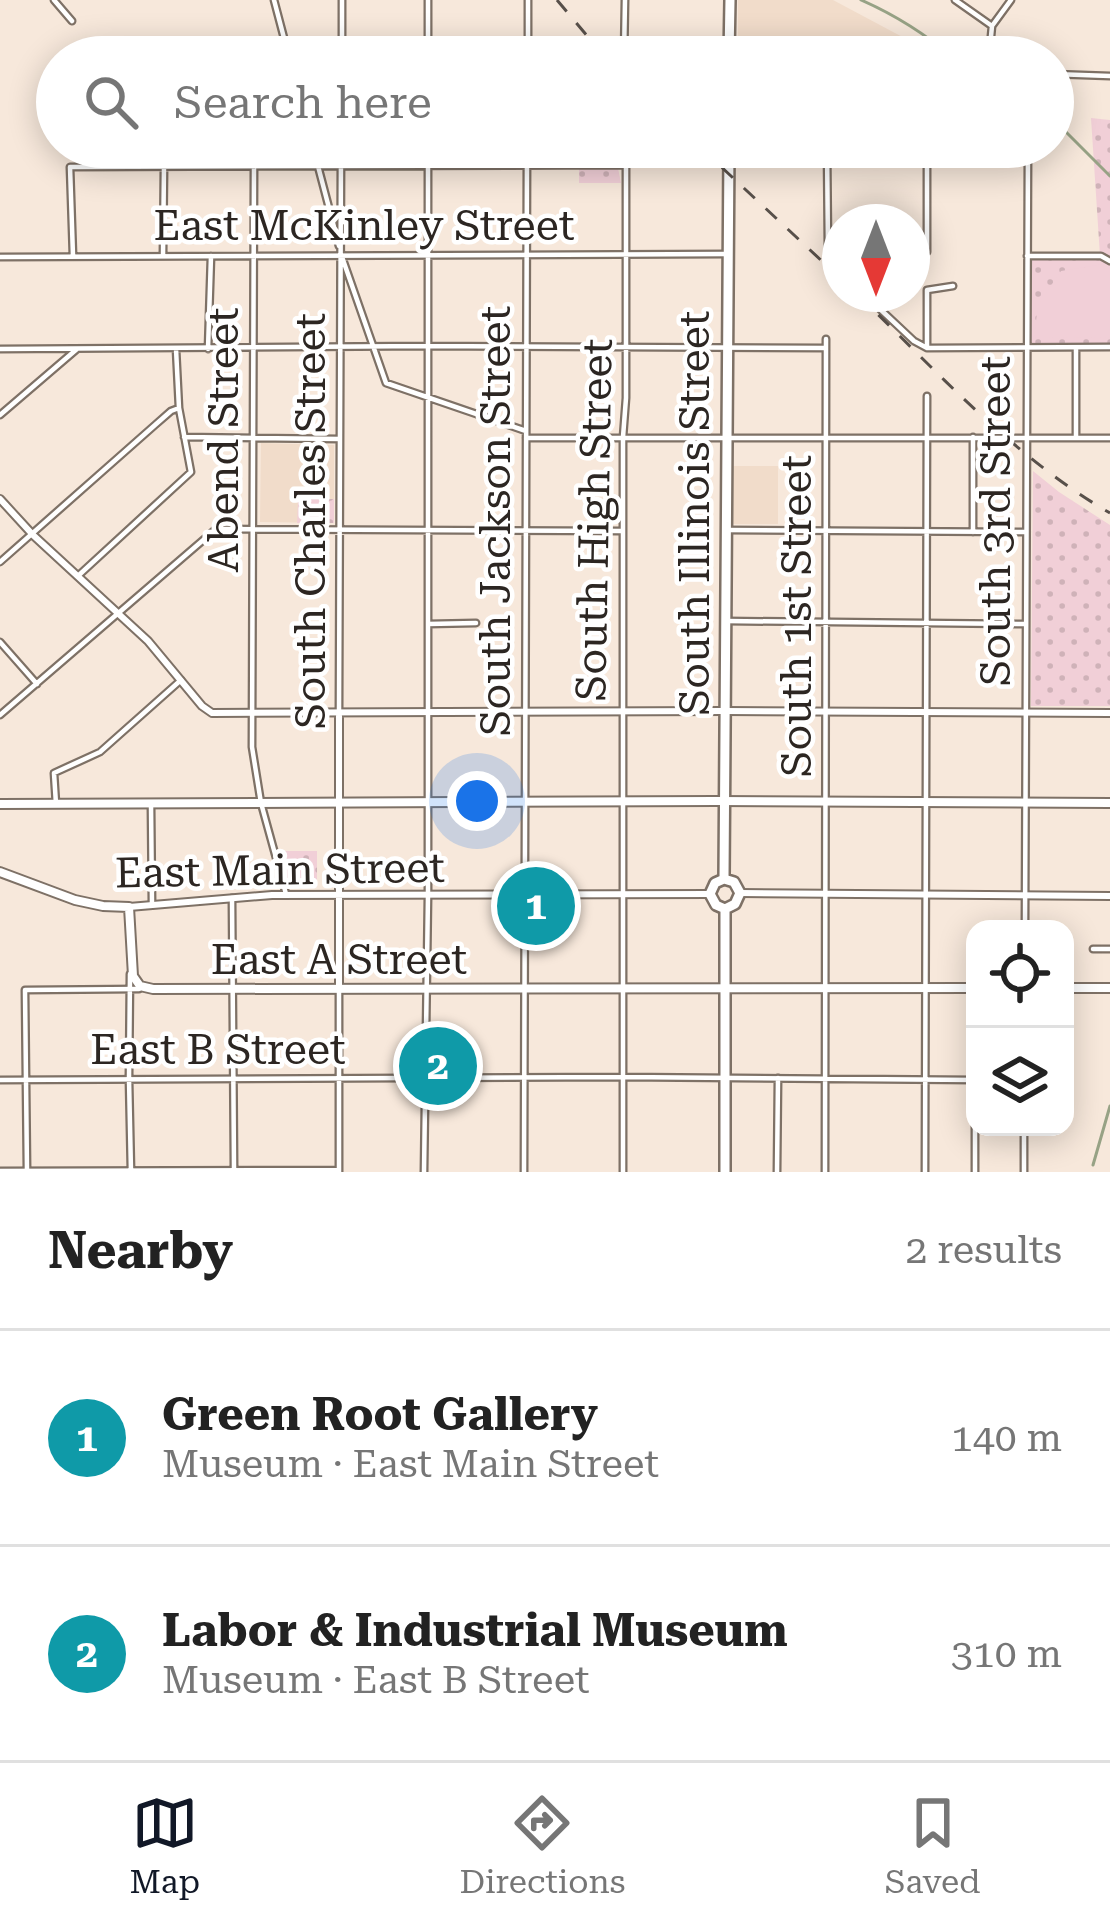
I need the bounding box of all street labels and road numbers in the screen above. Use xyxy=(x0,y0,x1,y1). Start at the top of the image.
street label: East McKinley Street xyxy=(153,201,575,250)
street label: South Jackson Street xyxy=(471,306,520,736)
street label: Abend Street xyxy=(199,307,248,573)
street label: South Illinois Street xyxy=(670,311,719,715)
street label: South Charles Street xyxy=(286,313,335,729)
street label: South High Street xyxy=(566,338,622,702)
street label: South 3rd Street xyxy=(971,356,1020,686)
street label: South 1st Street xyxy=(772,455,821,777)
street label: East Main Street xyxy=(115,843,445,897)
street label: East A Street xyxy=(211,935,467,984)
street label: East B Street xyxy=(90,1025,346,1074)

